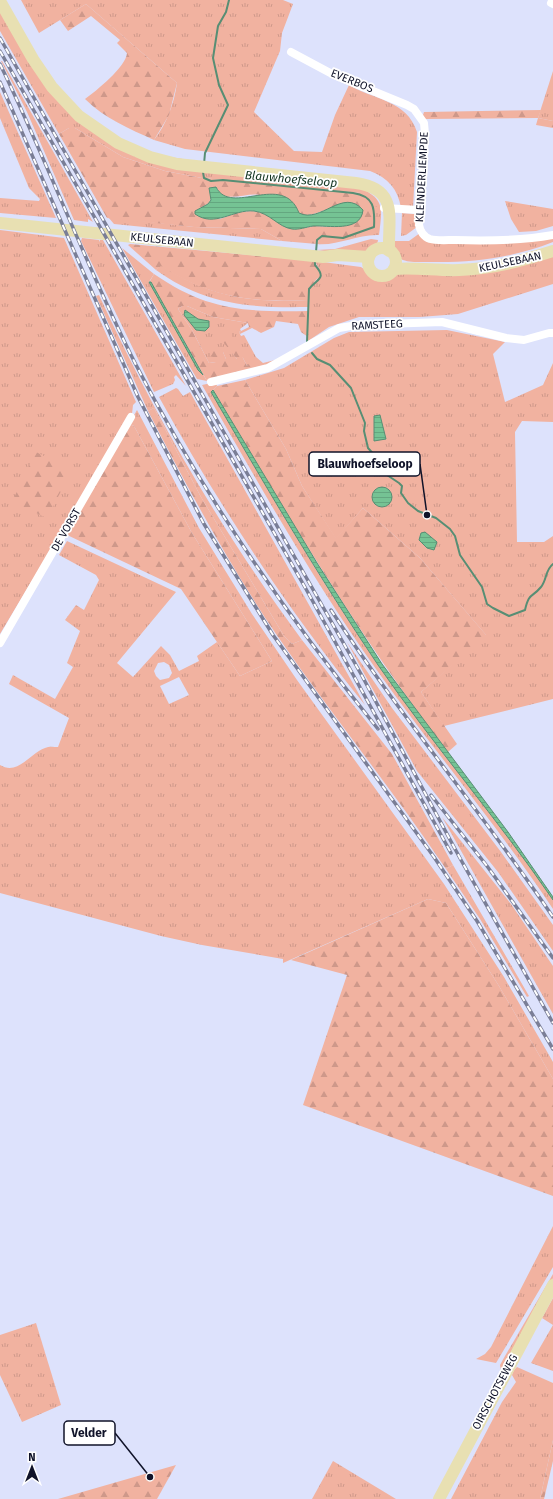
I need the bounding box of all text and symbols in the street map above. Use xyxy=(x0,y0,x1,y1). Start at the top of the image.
street label: EVERBOS xyxy=(329,67,375,95)
street label: KLEINDERLIEMPDE xyxy=(413,131,431,223)
water label: Blauwhoefseloop xyxy=(244,168,338,190)
street label: KEULSEBAAN xyxy=(130,230,194,250)
street label: KEULSEBAAN xyxy=(478,249,542,275)
street label: RAMSTEEG xyxy=(351,317,403,333)
callout: Blauwhoefseloop xyxy=(309,452,420,476)
text: Blauwhoefseloop xyxy=(317,457,413,471)
street label: DE VORST xyxy=(48,506,84,554)
street label: OIRSCHOTSEWEG xyxy=(470,1352,520,1432)
callout: Velder xyxy=(64,1421,115,1445)
text: Velder xyxy=(70,1426,107,1440)
north arrow xyxy=(12,1447,52,1487)
text: N xyxy=(28,1451,36,1464)

